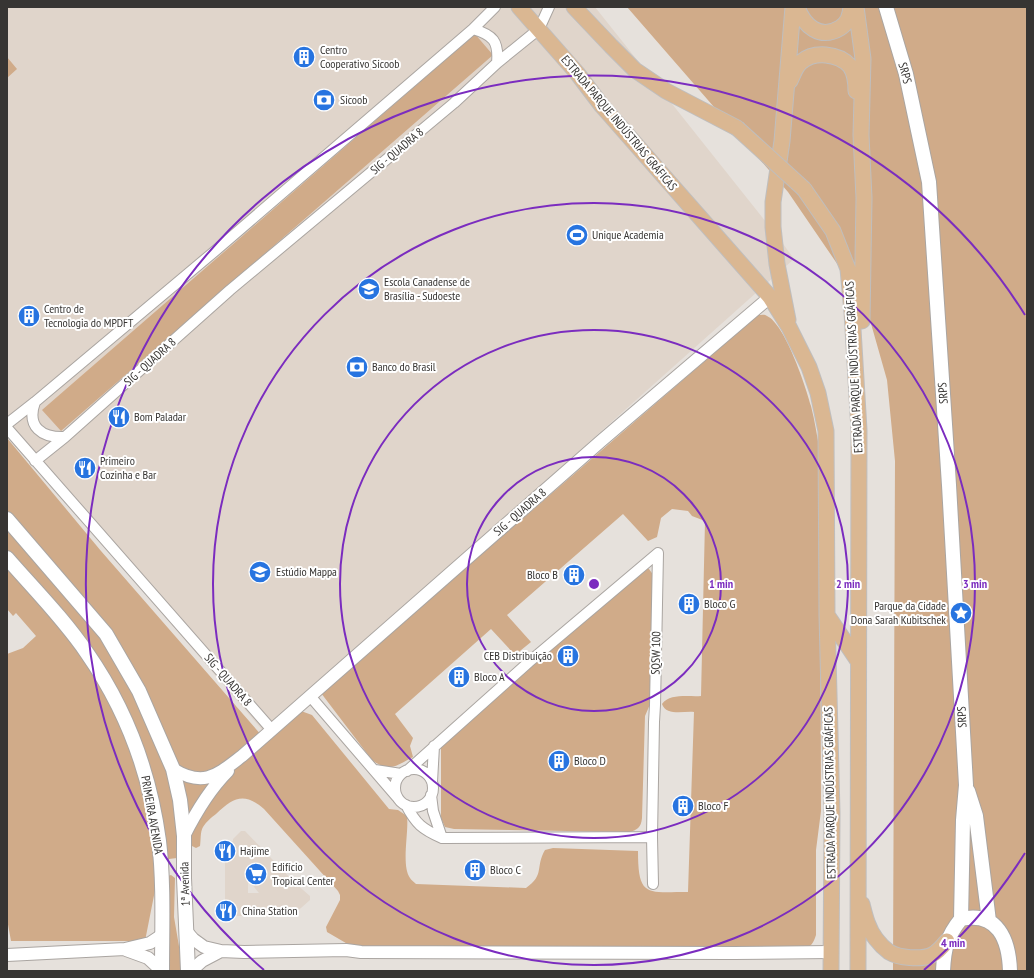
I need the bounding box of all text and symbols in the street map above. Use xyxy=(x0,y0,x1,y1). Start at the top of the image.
place label: Centro Cooperativo Sicoob xyxy=(320,42,399,71)
building icon: Centro Cooperativo Sicoob xyxy=(291,44,317,70)
street label: ESTRADA PARQUE INDÚSTRIAS GRÁFICAS xyxy=(558,52,680,193)
street label: SRPS xyxy=(895,61,916,85)
bank icon: Sicoob xyxy=(311,87,337,113)
place label: Sicoob xyxy=(340,92,367,107)
street label: SIG - QUADRA 8 xyxy=(367,124,426,177)
sports icon: Unique Academia xyxy=(564,222,590,248)
place label: Unique Academia xyxy=(592,227,664,242)
place label: Escola Canadense de Brasília - Sudoeste xyxy=(384,274,470,303)
school or university icon: Escola Canadense de Brasília - Sudoeste xyxy=(356,276,382,302)
street label: ESTRADA PARQUE INDÚSTRIAS GRÁFICAS xyxy=(842,281,865,453)
place label: Centro de Tecnologia do MPDFT xyxy=(44,301,134,330)
building icon: Centro de Tecnologia do MPDFT xyxy=(16,303,42,329)
street label: SIG - QUADRA 8 xyxy=(120,334,179,389)
bank icon: Banco do Brasil xyxy=(344,354,370,380)
place label: Banco do Brasil xyxy=(372,359,436,374)
street label: SRPS xyxy=(934,382,951,404)
restaurant icon: Bom Paladar xyxy=(106,404,132,430)
place label: Bom Paladar xyxy=(134,409,187,424)
place label: Primeiro Cozinha e Bar xyxy=(100,453,157,482)
restaurant icon: Primeiro Cozinha e Bar xyxy=(72,455,98,481)
street label: SIG - QUADRA 8 xyxy=(490,485,549,539)
school or university icon: Estúdio Mappa xyxy=(247,559,273,585)
building icon: Bloco B xyxy=(561,562,587,588)
place label: Estúdio Mappa xyxy=(276,564,337,579)
place label: Bloco B xyxy=(527,567,558,582)
text: 1 min xyxy=(709,576,733,591)
text: 2 min xyxy=(836,576,860,591)
text: 3 min xyxy=(963,576,987,591)
centre of rings xyxy=(587,577,601,591)
building icon: Bloco G xyxy=(676,591,702,617)
place label: Bloco G xyxy=(704,596,735,611)
place label: Parque da Cidade Dona Sarah Kubitschek xyxy=(851,598,946,627)
place icon: Parque da Cidade Dona Sarah Kubitschek xyxy=(948,600,974,626)
street label: SQSW 100 xyxy=(648,631,663,675)
building icon: CEB Distribuição xyxy=(555,643,581,669)
place label: CEB Distribuição xyxy=(484,648,552,663)
street label: SIG - QUADRA 8 xyxy=(201,650,255,709)
building icon: Bloco A xyxy=(446,664,472,690)
place label: Bloco A xyxy=(474,669,505,684)
street label: SRPS xyxy=(953,706,970,728)
street label: ESTRADA PARQUE INDÚSTRIAS GRÁFICAS xyxy=(820,707,839,879)
building icon: Bloco D xyxy=(546,748,572,774)
place label: Bloco D xyxy=(574,753,606,768)
street label: PRIMEIRA AVENIDA xyxy=(138,774,167,856)
building icon: Bloco F xyxy=(670,793,696,819)
place label: Bloco F xyxy=(698,798,728,813)
restaurant icon: Hajime xyxy=(212,838,238,864)
place label: Hajime xyxy=(240,843,269,858)
building icon: Bloco C xyxy=(462,857,488,883)
place label: Edifício Tropical Center xyxy=(272,859,335,888)
street label: 1ª Avenida xyxy=(176,861,193,906)
supermarket icon: Edifício Tropical Center xyxy=(243,861,269,887)
place label: Bloco C xyxy=(490,862,521,877)
restaurant icon: China Station xyxy=(213,898,239,924)
place label: China Station xyxy=(242,903,298,918)
text: 4 min xyxy=(941,935,965,950)

